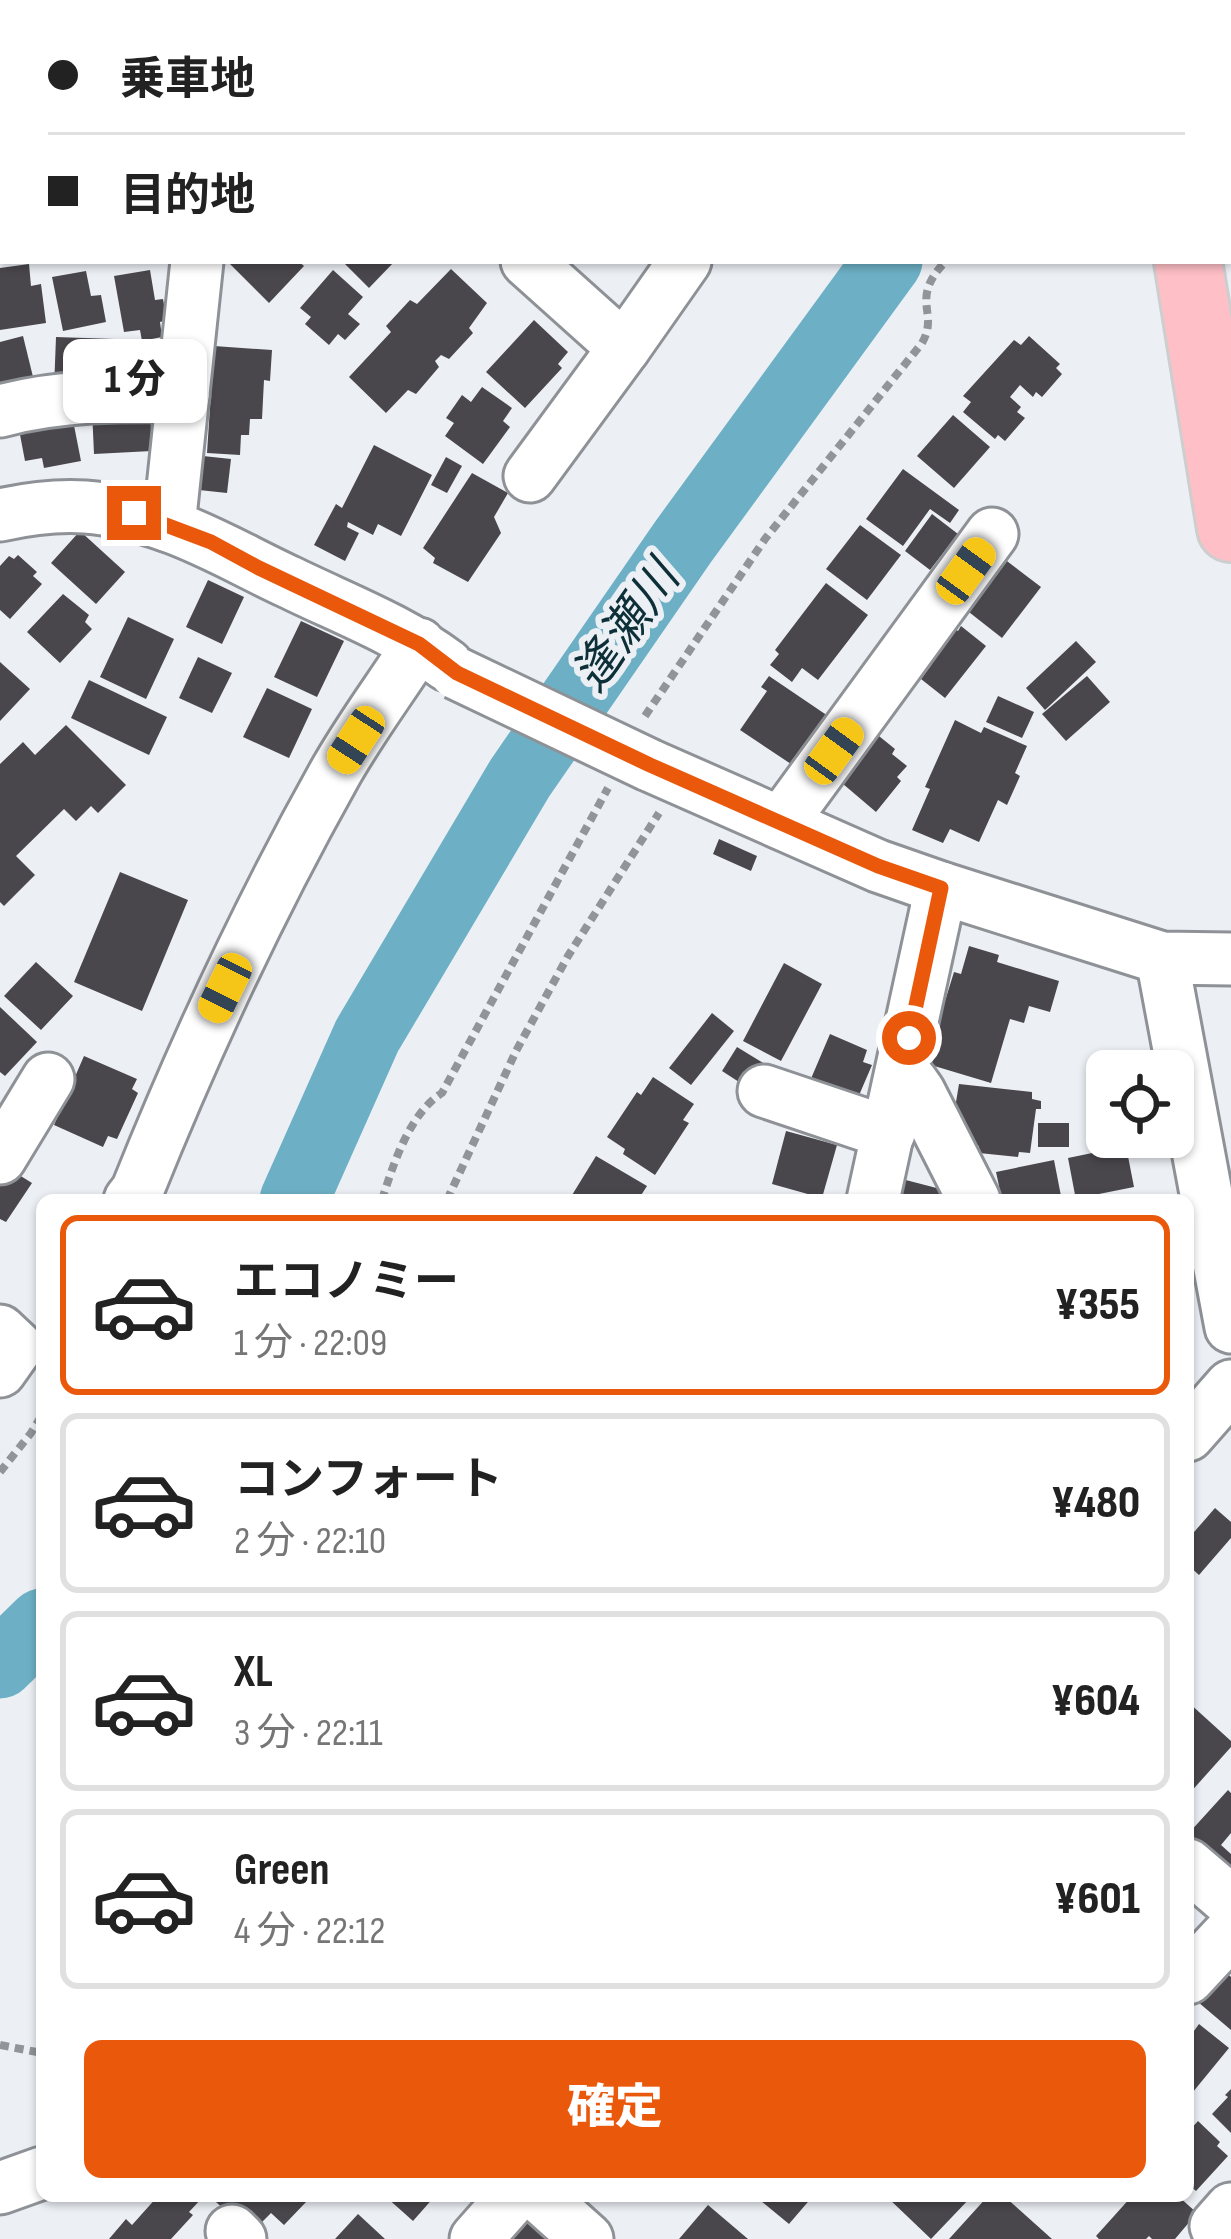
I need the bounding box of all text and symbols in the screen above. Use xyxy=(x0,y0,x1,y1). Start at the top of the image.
text: 乗車地 xyxy=(120,53,255,108)
text: 目的地 xyxy=(120,169,255,224)
callout: 1 分 xyxy=(62,339,206,423)
text: 1 分 xyxy=(105,357,166,404)
route end xyxy=(107,486,161,540)
car xyxy=(930,531,1002,611)
water label: 逢瀬川 xyxy=(562,548,695,702)
car xyxy=(321,700,391,780)
car xyxy=(798,711,870,791)
car xyxy=(193,948,257,1028)
route start xyxy=(882,1011,936,1065)
map controls xyxy=(1086,1050,1194,1158)
button: locate xyxy=(1086,1050,1194,1158)
icon: car xyxy=(90,1251,198,1359)
text: エコノミー xyxy=(234,1255,459,1310)
text: ¥355 xyxy=(1055,1278,1140,1333)
text: 1 分 · 22:09 xyxy=(234,1320,387,1367)
icon: car xyxy=(90,1449,198,1557)
text: コンフォート xyxy=(234,1453,503,1508)
text: ¥480 xyxy=(1051,1476,1140,1531)
text: 2 分 · 22:10 xyxy=(234,1518,386,1565)
text: XL xyxy=(234,1645,273,1700)
icon: car xyxy=(90,1647,198,1755)
text: ¥604 xyxy=(1051,1674,1140,1729)
text: 3 分 · 22:11 xyxy=(234,1710,383,1757)
text: Green xyxy=(234,1843,330,1898)
icon: car xyxy=(90,1845,198,1953)
text: ¥601 xyxy=(1054,1872,1140,1927)
text: 4 分 · 22:12 xyxy=(234,1908,385,1955)
button: 確定 xyxy=(84,2040,1146,2178)

